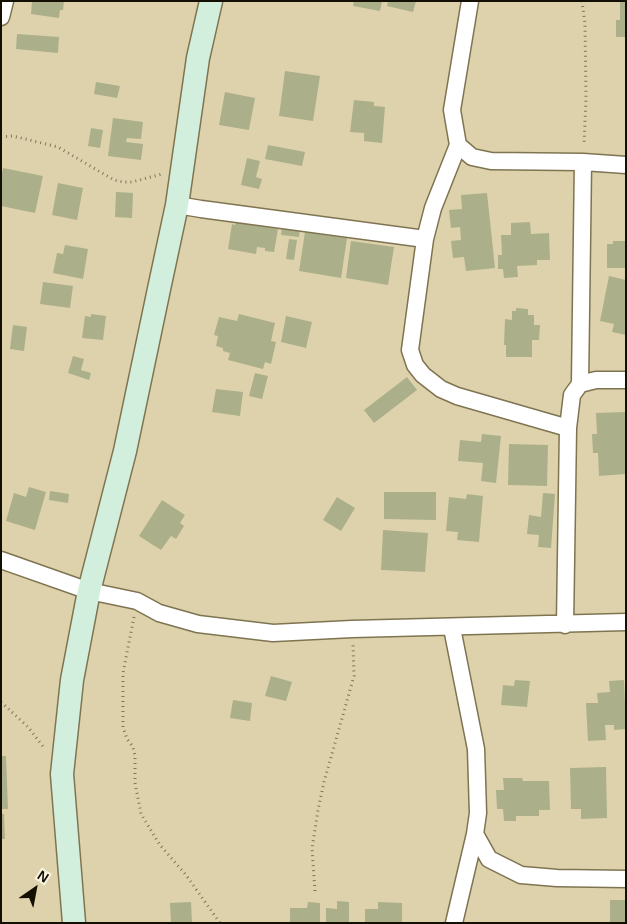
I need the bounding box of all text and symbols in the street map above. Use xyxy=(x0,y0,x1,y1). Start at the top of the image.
north arrow xyxy=(10,864,60,914)
text: N xyxy=(35,867,52,886)

